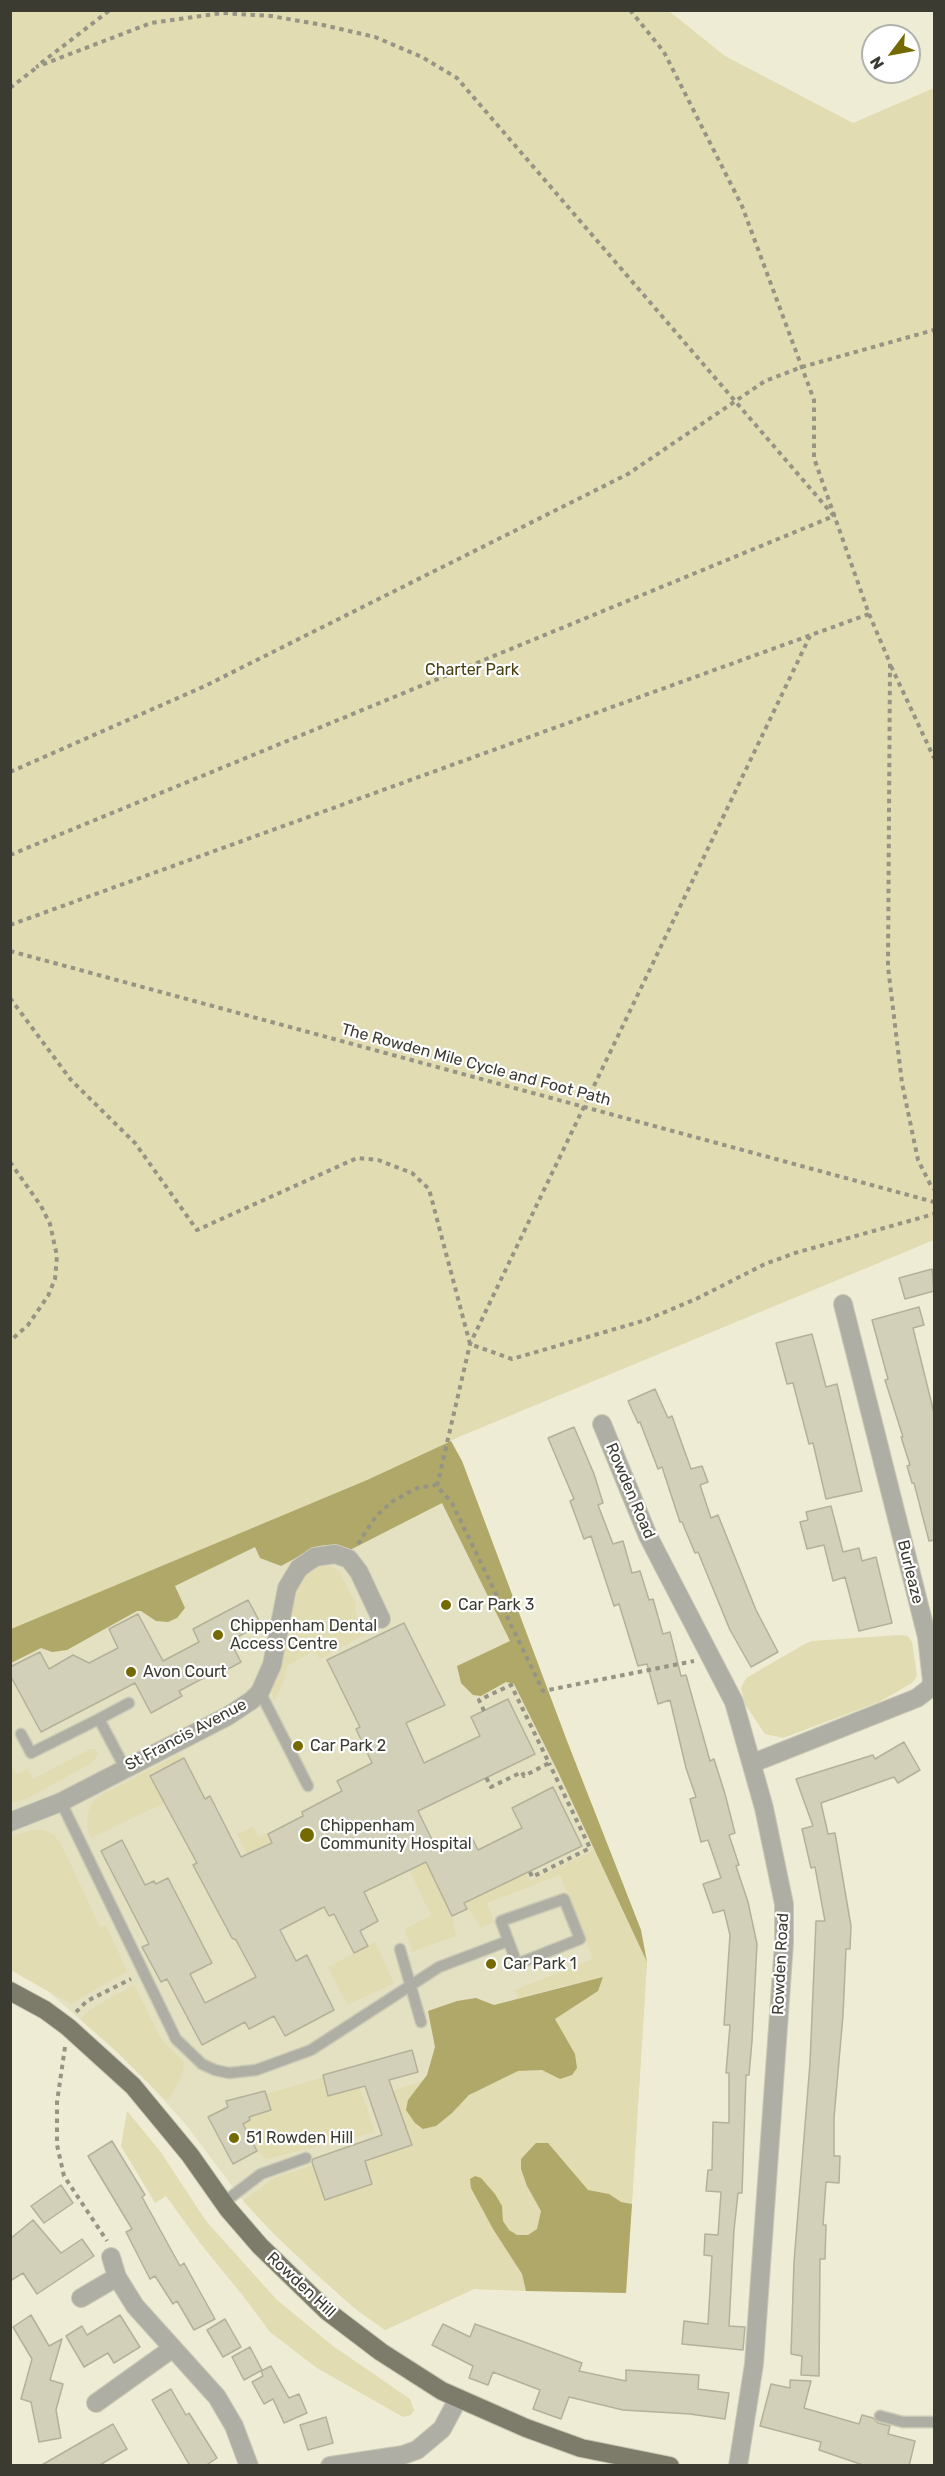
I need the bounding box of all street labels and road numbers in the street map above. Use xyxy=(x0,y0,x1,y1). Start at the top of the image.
street label: The Rowden Mile Cycle and Foot Path xyxy=(339,1020,613,1110)
street label: Rowden Road xyxy=(601,1440,659,1542)
street label: Burleaze xyxy=(893,1538,927,1606)
street label: St Francis Avenue xyxy=(122,1695,250,1775)
street label: Rowden Road xyxy=(769,1913,793,2015)
street label: Rowden Hill xyxy=(263,2248,339,2322)

